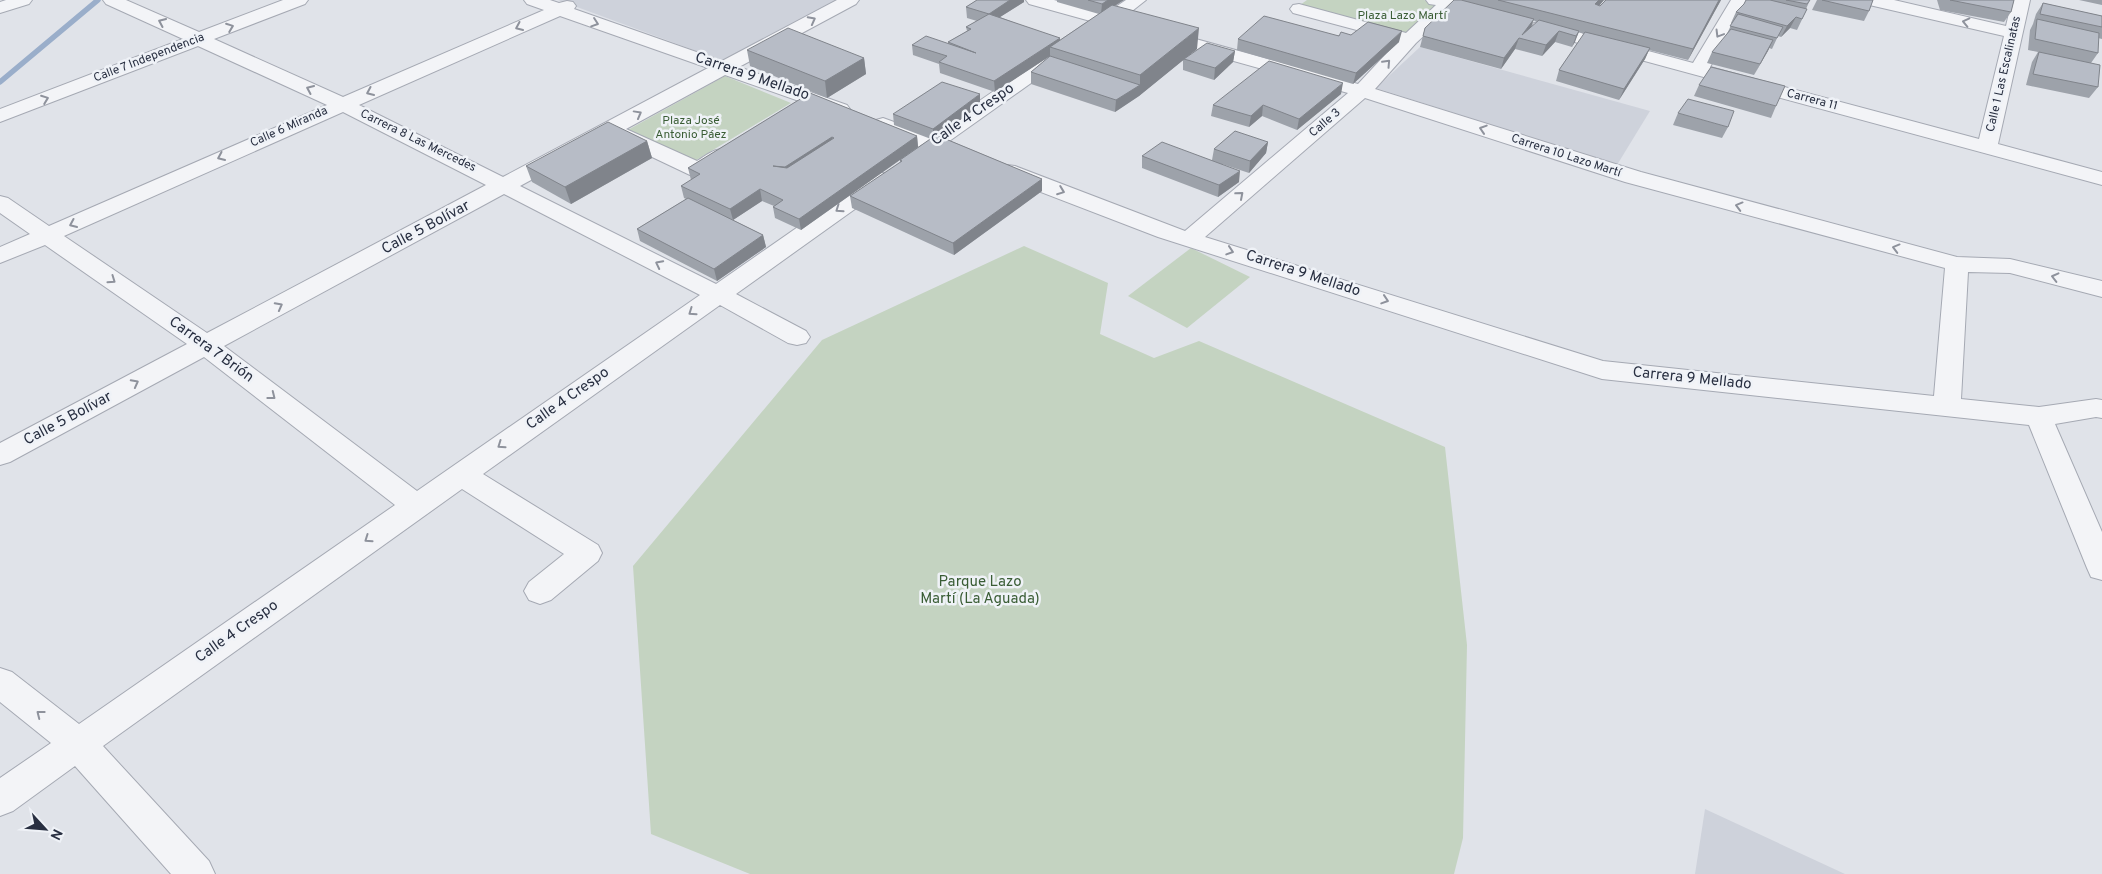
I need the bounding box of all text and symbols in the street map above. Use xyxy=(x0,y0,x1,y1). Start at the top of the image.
park label: Plaza Lazo Martí xyxy=(1358,8,1447,24)
street label: Calle 1 Las Escalinatas xyxy=(1983,14,2025,134)
one-way arrow xyxy=(807,16,816,26)
one-way arrow xyxy=(591,17,599,27)
one-way arrow xyxy=(1961,17,1970,28)
one-way arrow xyxy=(158,18,167,29)
one-way arrow xyxy=(515,20,524,31)
one-way arrow xyxy=(225,23,233,33)
street label: Calle 7 Independencia xyxy=(91,29,207,87)
one-way arrow xyxy=(1716,29,1726,38)
street label: Carrera 9 Mellado xyxy=(692,49,812,105)
one-way arrow xyxy=(1381,60,1390,69)
street label: Calle 4 Crespo xyxy=(928,79,1018,151)
one-way arrow xyxy=(306,85,315,96)
one-way arrow xyxy=(366,85,375,96)
street label: Carrera 11 xyxy=(1785,86,1839,114)
one-way arrow xyxy=(41,94,49,104)
street label: Calle 6 Miranda xyxy=(248,103,330,151)
street label: Calle 3 xyxy=(1306,105,1344,141)
street label: Carrera 8 Las Mercedes xyxy=(357,106,479,176)
one-way arrow xyxy=(633,110,642,120)
park label: Plaza José Antonio Páez xyxy=(655,113,727,143)
one-way arrow xyxy=(1479,125,1487,135)
street label: Carrera 10 Lazo Martí xyxy=(1509,131,1624,182)
one-way arrow xyxy=(217,151,226,162)
one-way arrow xyxy=(1056,186,1064,196)
one-way arrow xyxy=(1235,192,1244,201)
street label: Calle 5 Bolívar xyxy=(379,197,474,259)
one-way arrow xyxy=(1734,201,1743,212)
one-way arrow xyxy=(835,203,845,212)
one-way arrow xyxy=(69,217,78,228)
one-way arrow xyxy=(1891,243,1900,254)
one-way arrow xyxy=(1226,245,1234,255)
street label: Carrera 9 Mellado xyxy=(1243,246,1363,302)
one-way arrow xyxy=(655,260,664,270)
one-way arrow xyxy=(2051,273,2059,283)
one-way arrow xyxy=(106,274,116,283)
one-way arrow xyxy=(1381,295,1389,305)
one-way arrow xyxy=(274,302,283,312)
one-way arrow xyxy=(688,306,698,315)
street label: Carrera 7 Brión xyxy=(165,313,257,387)
street label: Calle 4 Crespo xyxy=(523,363,613,435)
street label: Carrera 9 Mellado xyxy=(1632,363,1752,395)
one-way arrow xyxy=(130,379,139,389)
street label: Calle 5 Bolívar xyxy=(21,388,116,450)
one-way arrow xyxy=(266,390,275,398)
one-way arrow xyxy=(498,439,507,448)
one-way arrow xyxy=(364,533,374,542)
park label: Parque Lazo Martí (La Aguada) xyxy=(920,573,1040,609)
street label: Calle 4 Crespo xyxy=(192,596,282,668)
one-way arrow xyxy=(37,711,46,719)
north arrow xyxy=(20,804,70,854)
text: N xyxy=(45,826,65,842)

